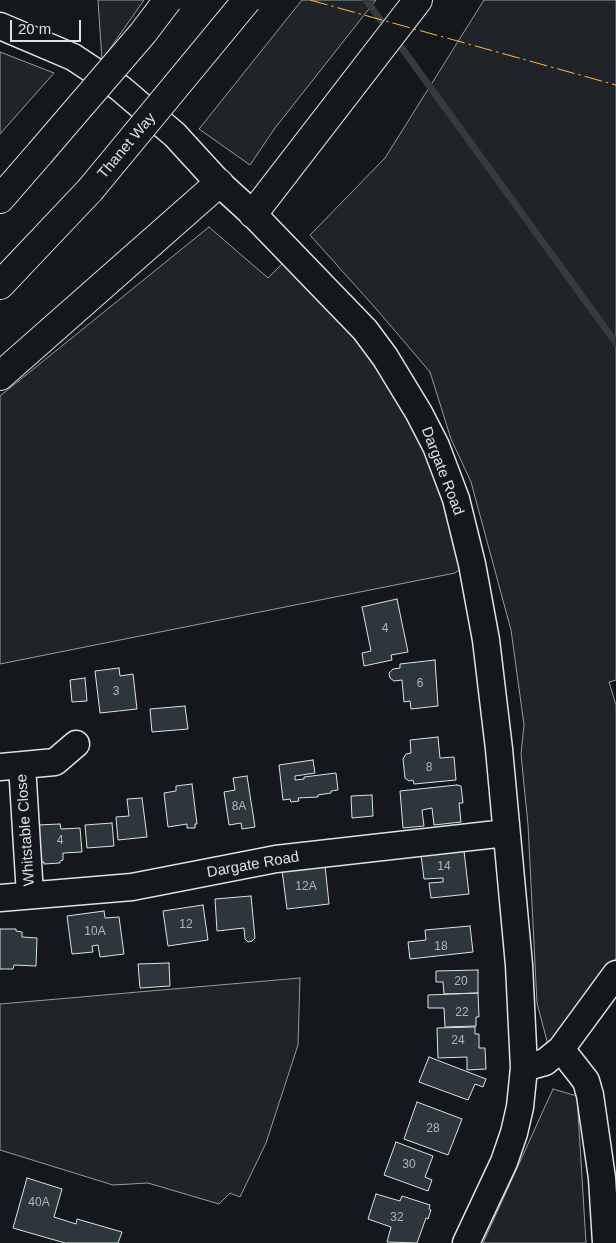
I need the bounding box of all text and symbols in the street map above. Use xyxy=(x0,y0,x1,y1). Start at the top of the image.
scale bar xyxy=(12,10,84,42)
text: 20 m xyxy=(18,20,51,37)
street label: Thanet Way xyxy=(94,109,160,183)
street label: Dargate Road xyxy=(417,424,467,518)
house number: 4 xyxy=(382,622,388,636)
house number: 6 xyxy=(417,677,423,691)
house number: 3 xyxy=(113,685,119,699)
house number: 8 xyxy=(426,761,432,775)
street label: Whitstable Close xyxy=(13,773,39,887)
house number: 8A xyxy=(232,800,246,814)
house number: 4 xyxy=(57,834,63,848)
street label: Dargate Road xyxy=(205,848,301,882)
house number: 14 xyxy=(437,860,451,874)
house number: 12A xyxy=(295,880,317,894)
house number: 12 xyxy=(179,918,193,932)
house number: 10A xyxy=(84,925,106,939)
house number: 18 xyxy=(434,940,448,954)
house number: 20 xyxy=(454,975,468,989)
house number: 22 xyxy=(455,1006,469,1020)
house number: 24 xyxy=(451,1034,465,1048)
house number: 28 xyxy=(426,1122,440,1136)
house number: 30 xyxy=(402,1158,416,1172)
house number: 40A xyxy=(28,1196,50,1210)
house number: 32 xyxy=(390,1211,404,1225)

